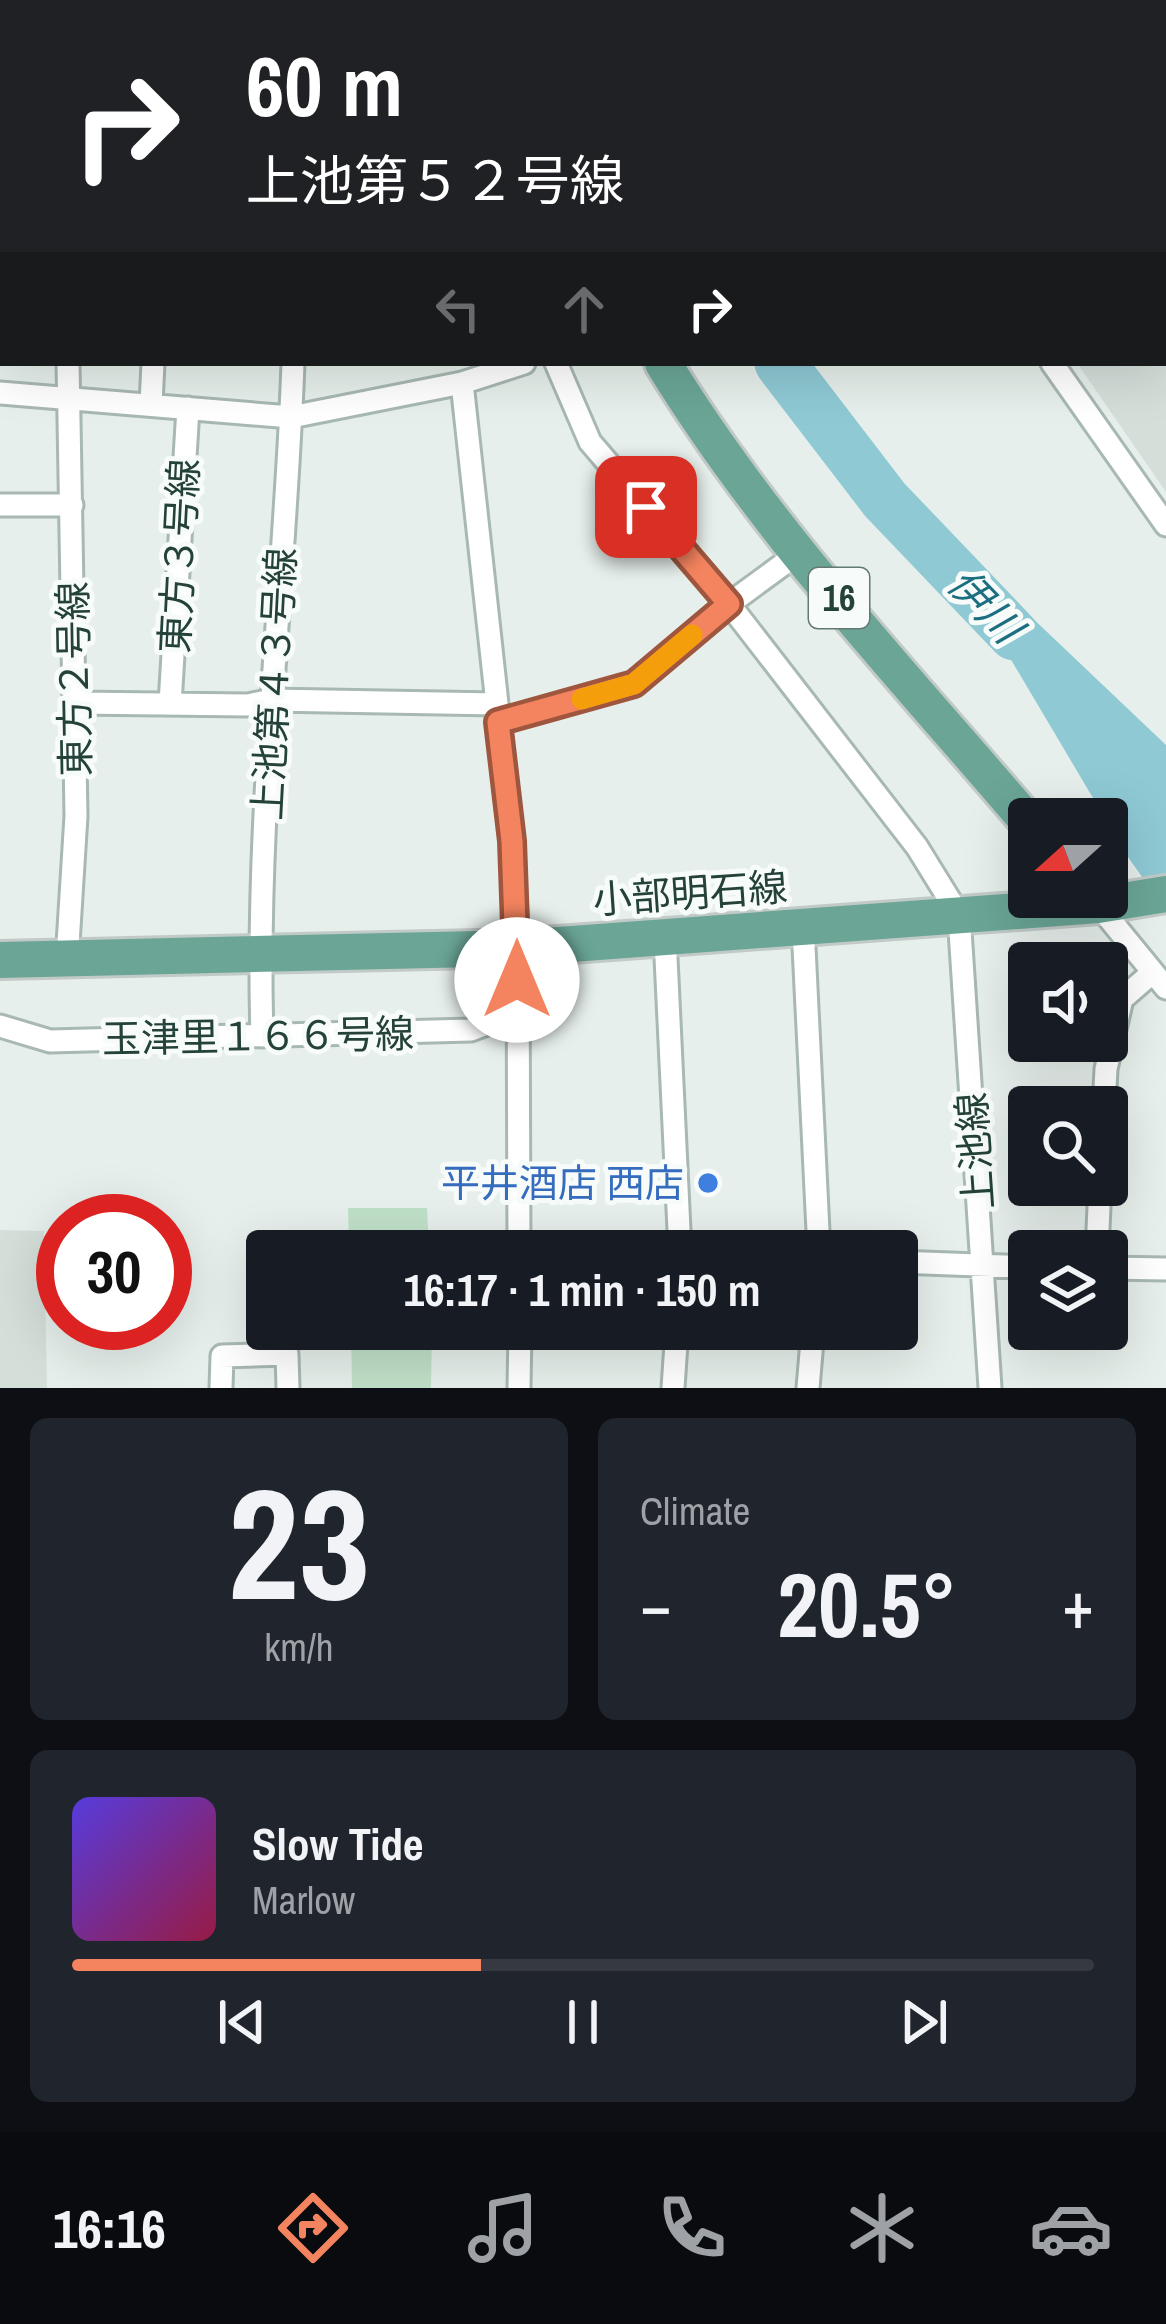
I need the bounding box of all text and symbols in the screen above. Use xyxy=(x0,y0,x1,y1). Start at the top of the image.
text: 60 m xyxy=(246,29,403,142)
icon: right xyxy=(48,48,204,204)
text: 上池第５２号線 xyxy=(246,144,624,217)
icon: left xyxy=(425,276,491,342)
icon: ahead xyxy=(551,276,617,342)
icon: right xyxy=(677,276,743,342)
pin xyxy=(595,456,697,558)
street label: 東方３号線 xyxy=(148,457,210,655)
icon: arrive xyxy=(613,474,679,540)
street label: 上池第４３号線 xyxy=(241,546,307,822)
water label: 伊川 xyxy=(936,555,1037,658)
road number: 16 xyxy=(809,568,869,628)
street label: 東方２号線 xyxy=(46,581,102,777)
north arrow xyxy=(1008,798,1128,918)
map controls xyxy=(1008,798,1128,1350)
street label: 小部明石線 xyxy=(591,860,789,926)
position arrow xyxy=(454,917,580,1043)
button: sound xyxy=(1008,942,1128,1062)
street label: 玉津里１６６号線 xyxy=(102,1007,414,1065)
button: search xyxy=(1008,1086,1128,1206)
street label: 上池線 xyxy=(945,1091,1005,1211)
place label: 平井酒店 西店 xyxy=(441,1157,684,1209)
marker: 平井酒店 西店 xyxy=(695,1170,721,1196)
speed limit sign: 30 xyxy=(36,1194,192,1350)
button: layers xyxy=(1008,1230,1128,1350)
text: 16:17 · 1 min · 150 m xyxy=(404,1259,760,1320)
text: 23 xyxy=(228,1438,370,1648)
text: Climate xyxy=(640,1485,750,1537)
text: 20.5° xyxy=(777,1544,957,1665)
text: − xyxy=(640,1560,672,1649)
text: + xyxy=(1062,1560,1094,1649)
text: km/h xyxy=(264,1621,334,1673)
text: Slow Tide xyxy=(252,1813,424,1874)
text: Marlow xyxy=(252,1874,355,1926)
icon: previous xyxy=(209,1989,275,2055)
icon: pause xyxy=(550,1989,616,2055)
icon: next xyxy=(891,1989,957,2055)
icon: directions xyxy=(271,2186,355,2270)
icon: music xyxy=(461,2186,545,2270)
icon: phone xyxy=(650,2186,734,2270)
icon: climate xyxy=(840,2186,924,2270)
icon: car xyxy=(1029,2186,1113,2270)
text: 16:16 xyxy=(53,2192,166,2265)

